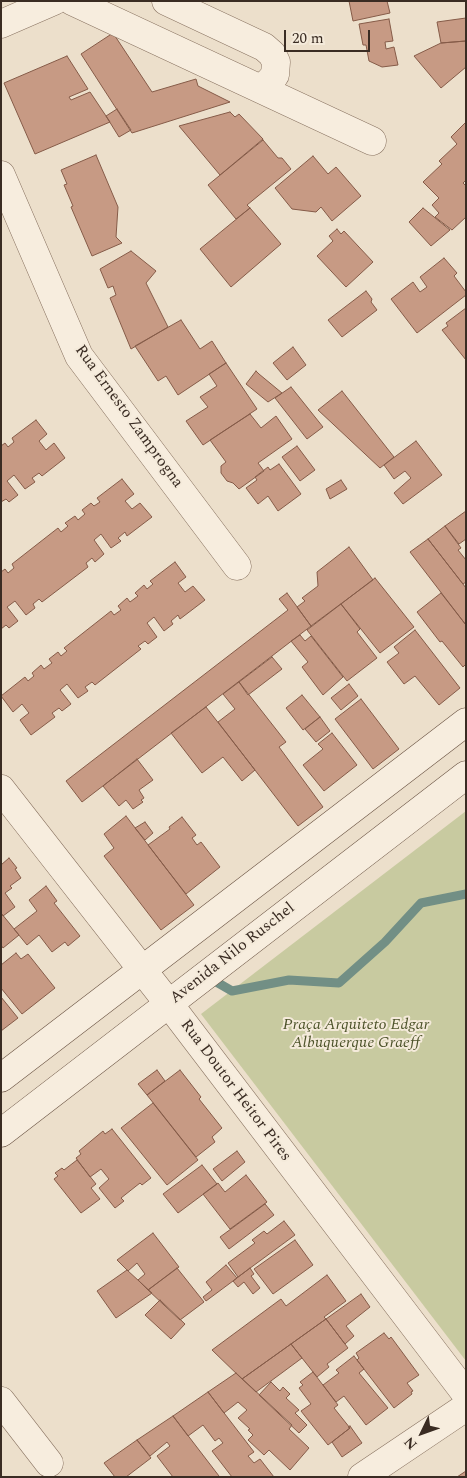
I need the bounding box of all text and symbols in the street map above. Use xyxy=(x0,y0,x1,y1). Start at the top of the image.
scale bar xyxy=(287,20,373,52)
text: 20 m xyxy=(292,27,324,50)
street label: Rua Ernesto Zamprogna xyxy=(70,342,186,492)
street label: Avenida Nilo Ruschel xyxy=(167,899,299,1009)
street label: Rua Doutor Heitor Pires xyxy=(175,1016,295,1166)
park label: Praça Arquiteto Edgar Albuquerque Graeff xyxy=(283,1016,429,1054)
north arrow xyxy=(397,1408,447,1458)
text: N xyxy=(399,1432,422,1455)

